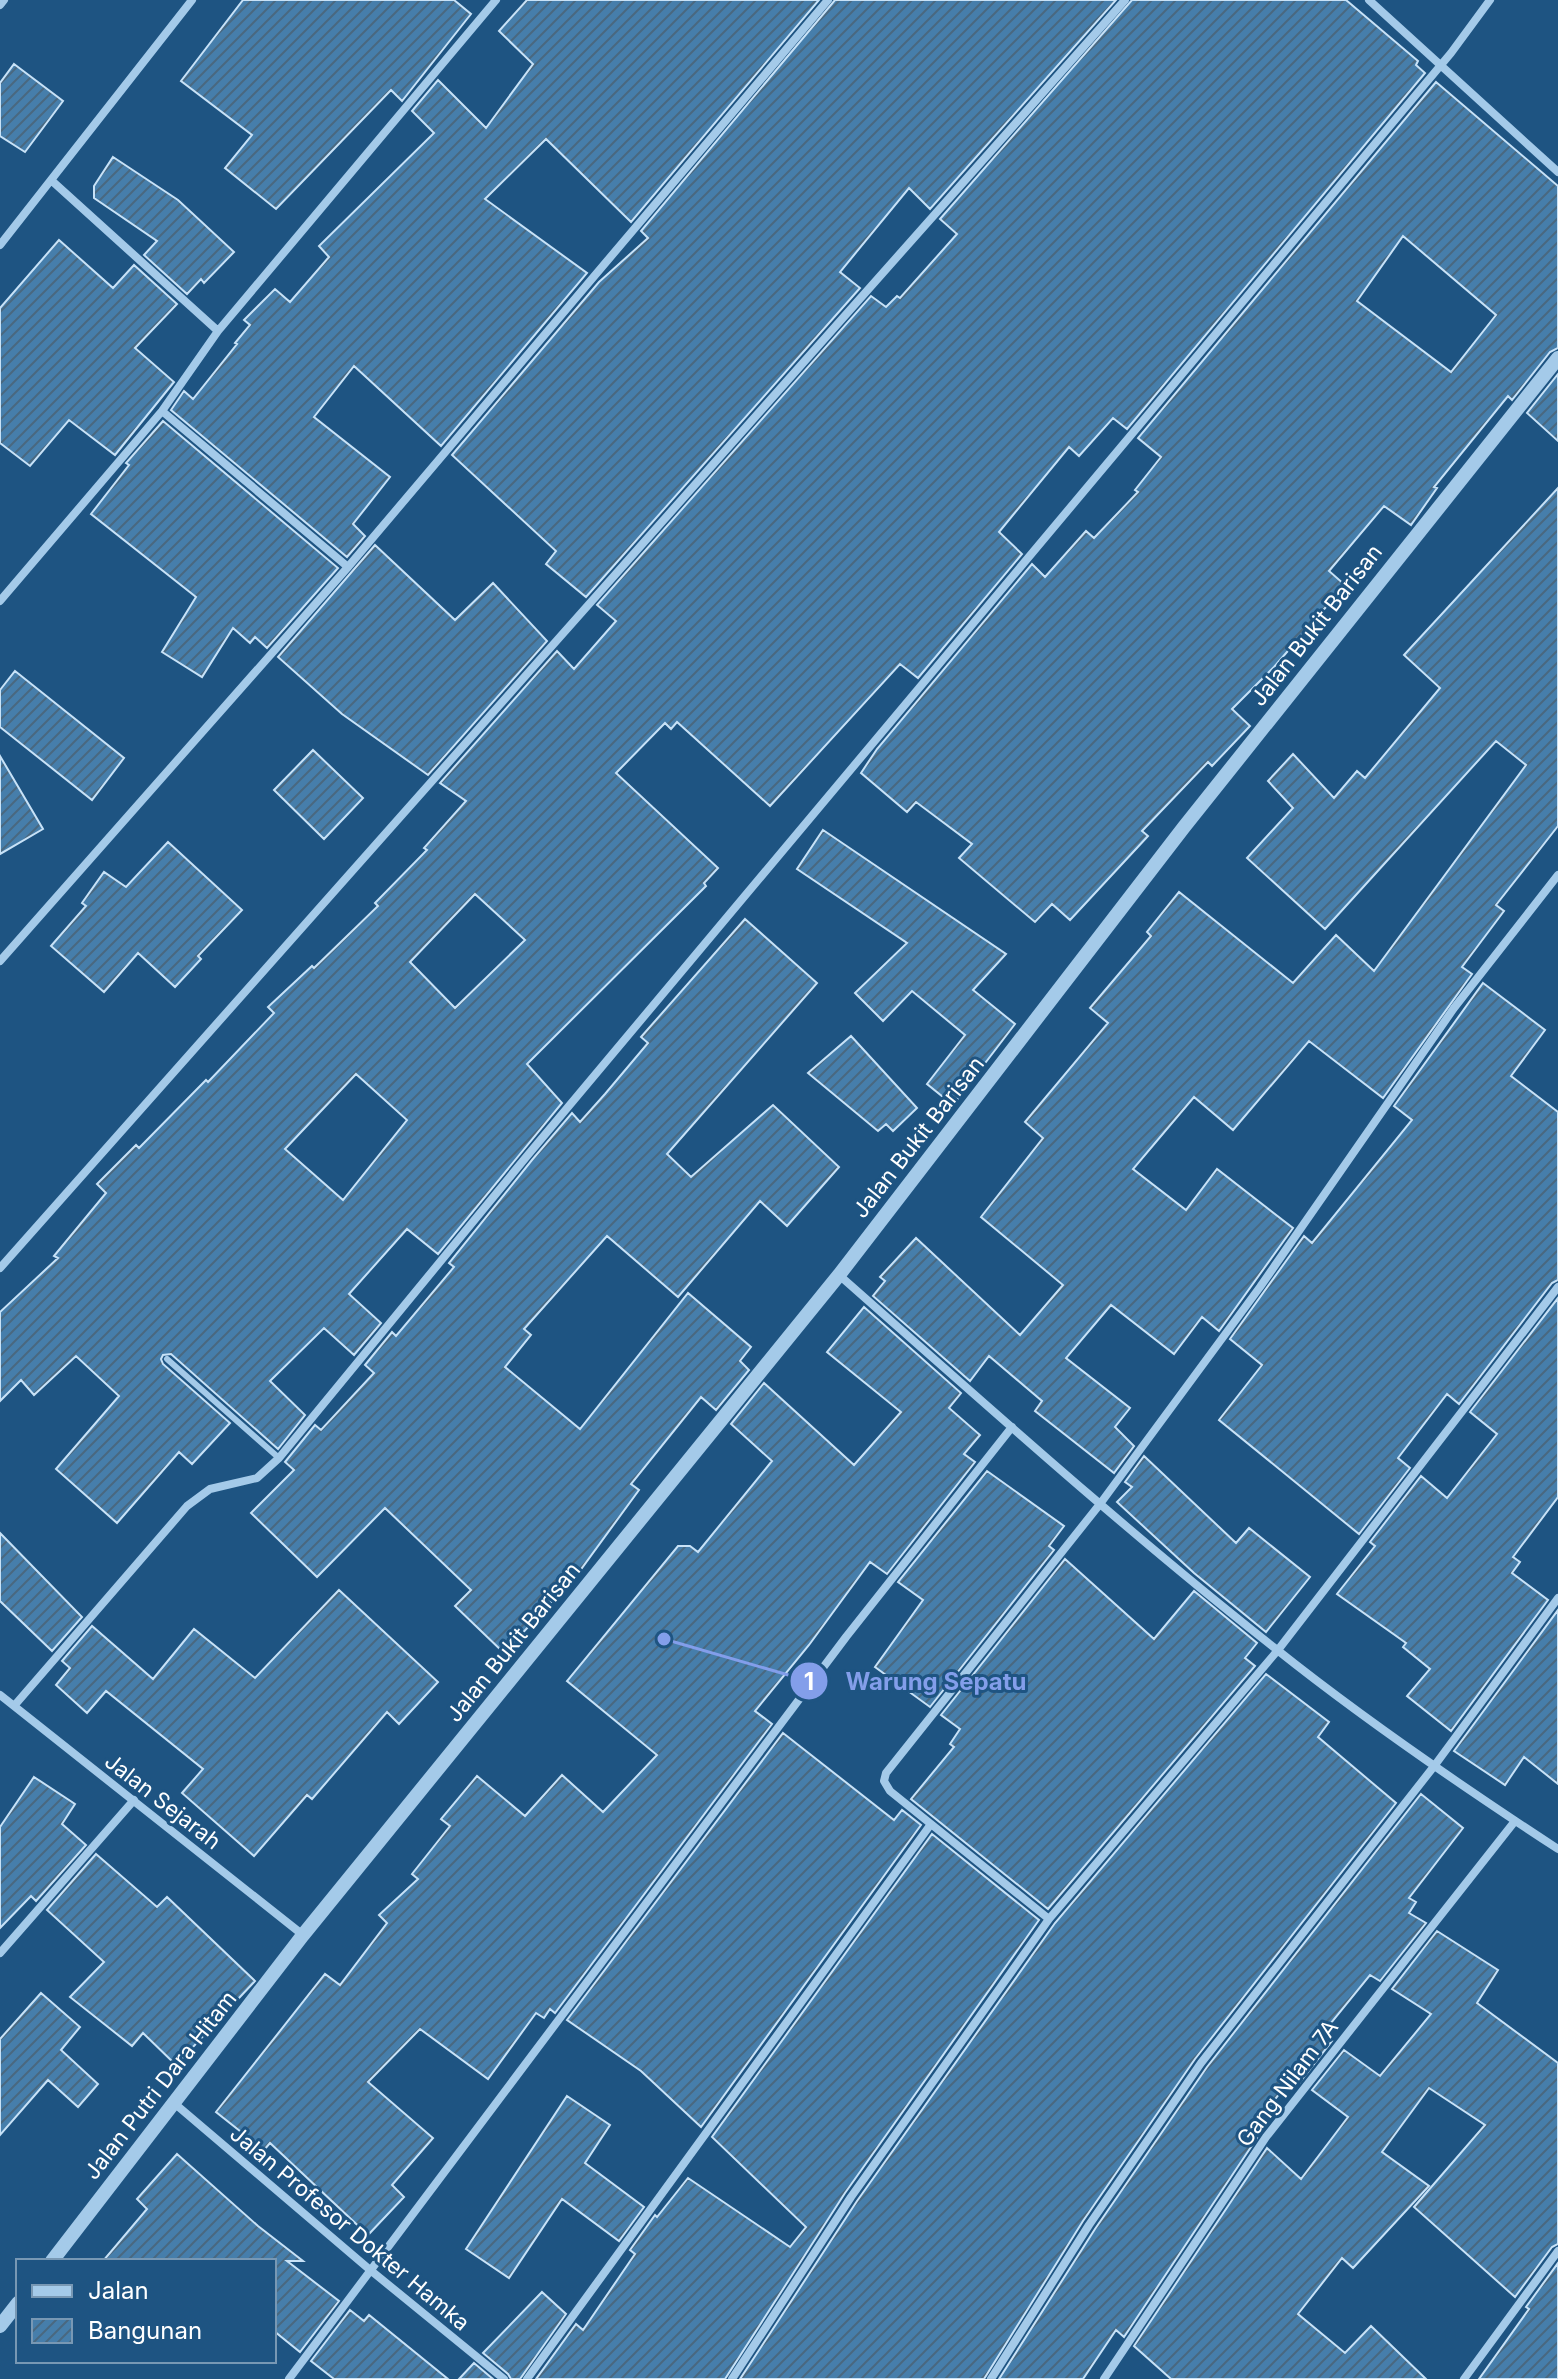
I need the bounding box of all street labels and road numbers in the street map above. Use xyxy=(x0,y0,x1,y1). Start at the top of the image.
street label: Jalan Bukit Barisan xyxy=(1245,539,1387,711)
street label: Jalan Bukit Barisan xyxy=(847,1051,989,1223)
street label: Jalan Bukit Barisan xyxy=(441,1557,585,1727)
street label: Jalan Sejarah xyxy=(100,1748,226,1854)
street label: Jalan Putri Dara Hitam xyxy=(78,1986,242,2184)
street label: Gang Nilam 7A xyxy=(1231,2015,1343,2151)
street label: Jalan Profesor Dokter Hamka xyxy=(225,2120,475,2336)

